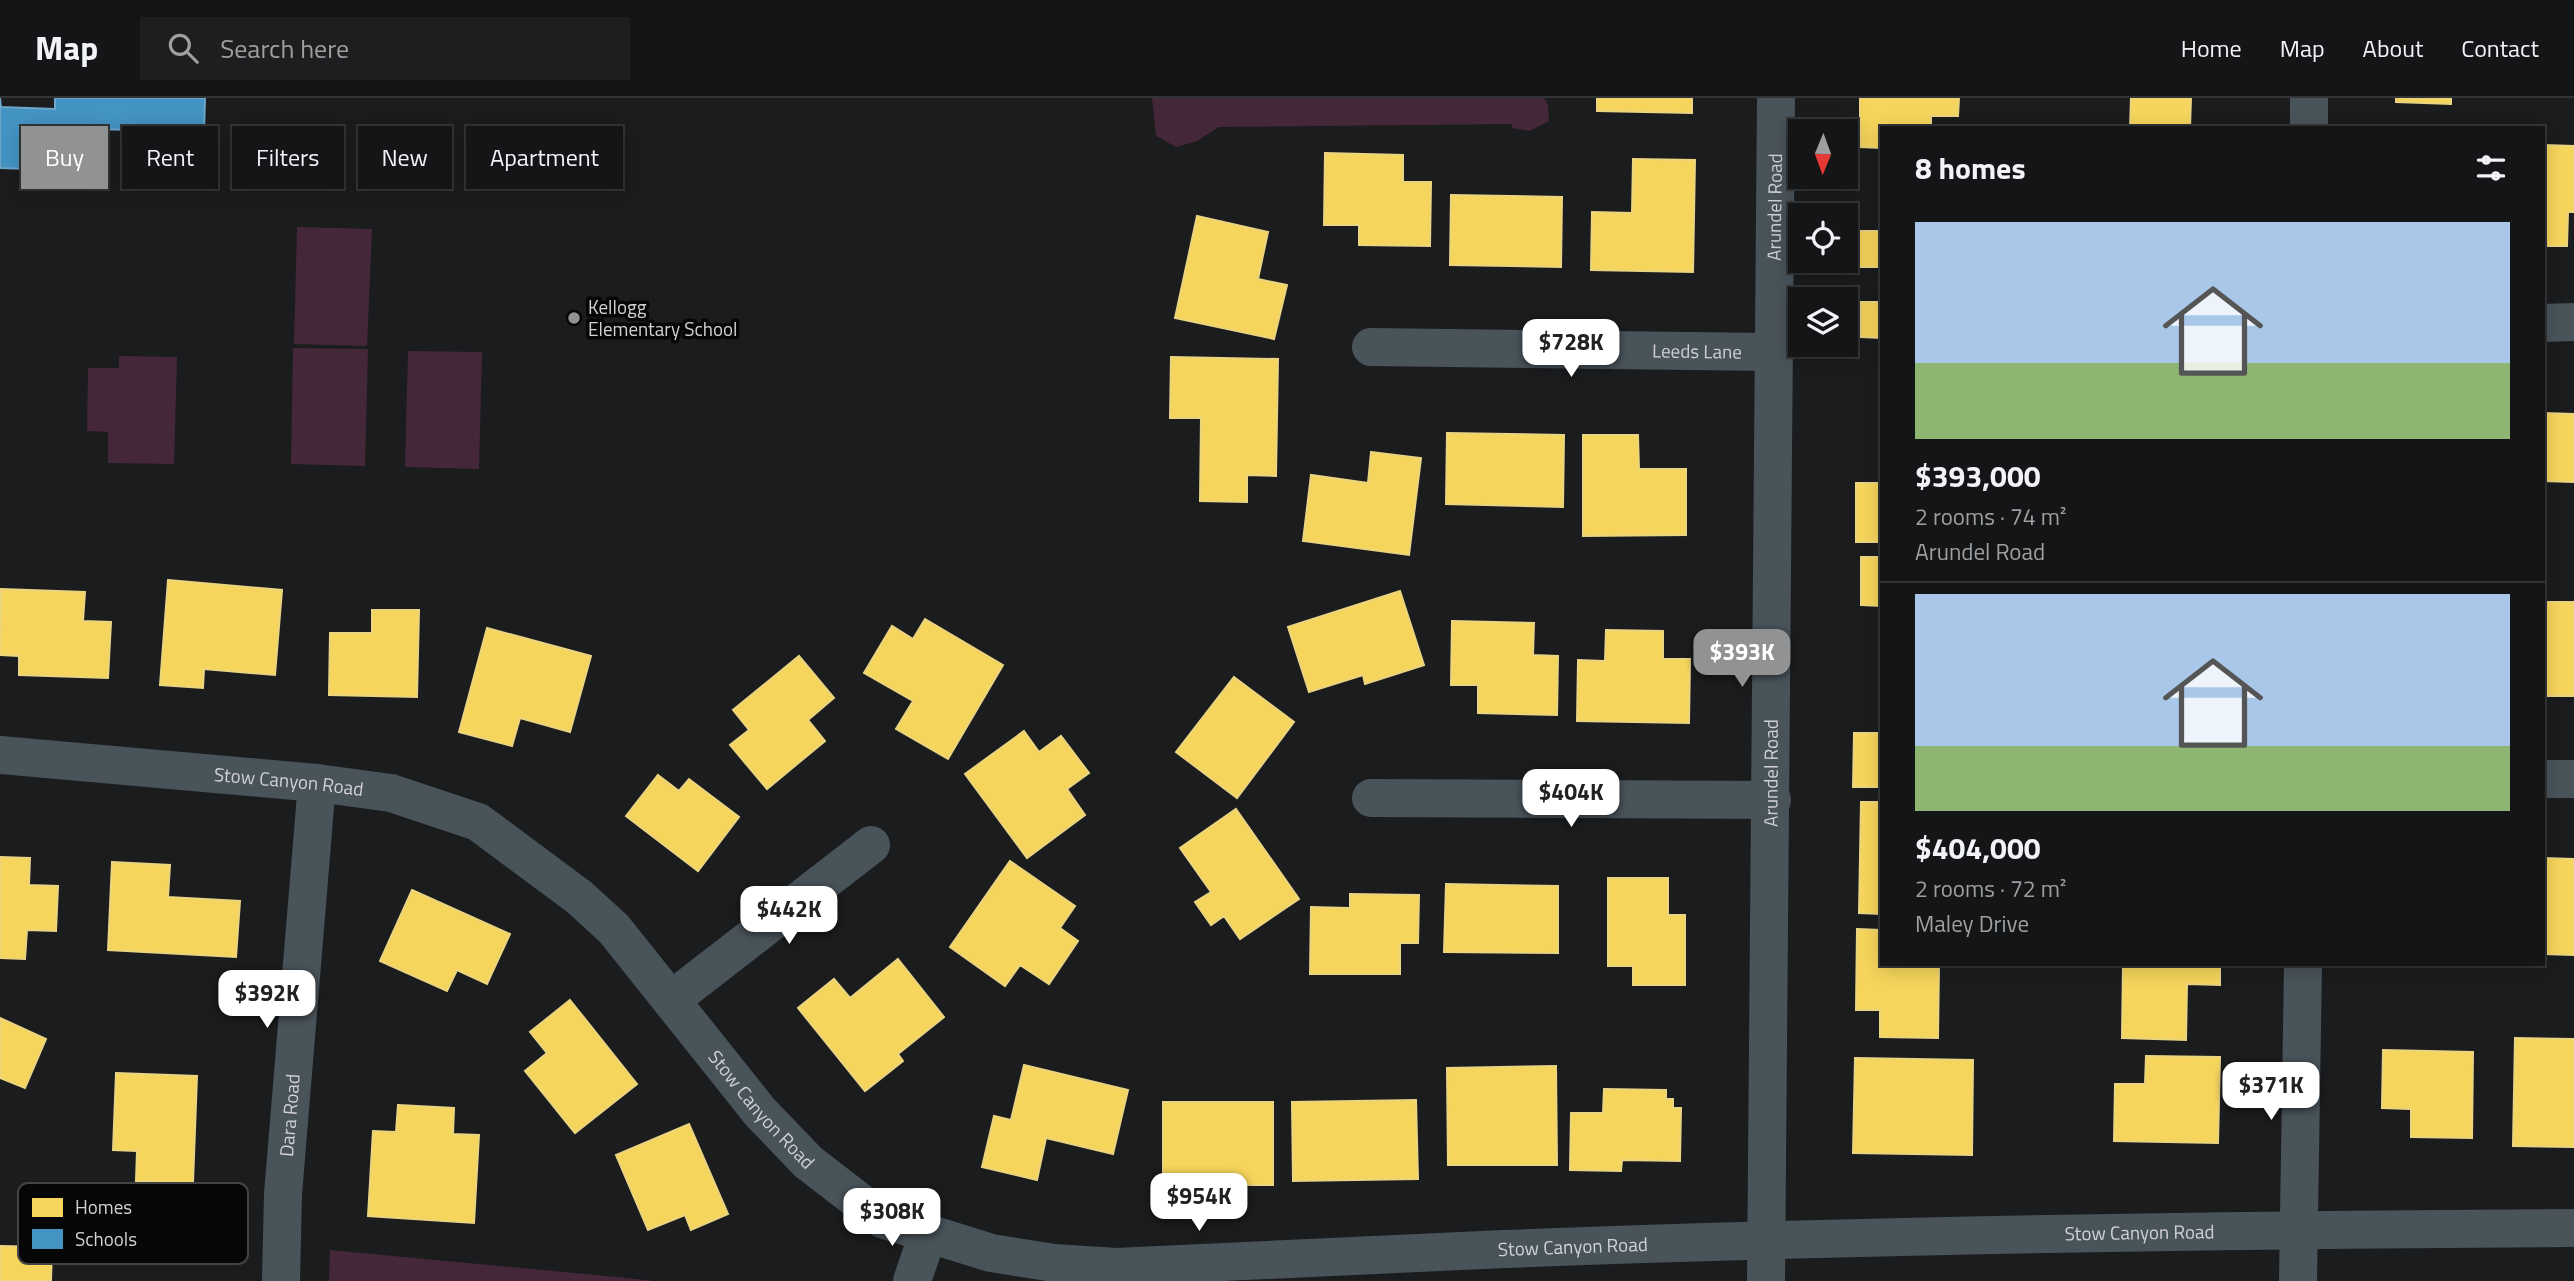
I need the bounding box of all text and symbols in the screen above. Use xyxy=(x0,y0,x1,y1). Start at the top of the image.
search box xyxy=(140,17,630,80)
text: Map xyxy=(35,23,98,73)
icon: search xyxy=(164,29,202,67)
text: Search here xyxy=(220,29,349,68)
text: Home xyxy=(2181,30,2242,66)
text: Map xyxy=(2280,30,2325,66)
text: About xyxy=(2363,30,2423,66)
text: Contact xyxy=(2461,30,2539,66)
north arrow xyxy=(1788,119,1858,189)
map controls xyxy=(1788,119,1858,357)
chip: Buy xyxy=(21,126,108,189)
chip: Rent xyxy=(122,126,218,189)
chip: Filters xyxy=(232,126,344,189)
chip: New xyxy=(358,126,452,189)
chip: Apartment xyxy=(466,126,623,189)
text: 8 homes xyxy=(1915,145,2026,191)
icon: filters xyxy=(2472,149,2510,187)
street label: Arundel Road xyxy=(1759,153,1789,261)
button: locate xyxy=(1788,203,1858,273)
icon: home xyxy=(2150,268,2276,394)
button: layers xyxy=(1788,287,1858,357)
place label: Kellogg Elementary School xyxy=(588,292,737,343)
marker: Kellogg Elementary School xyxy=(566,310,582,326)
pin: $728K xyxy=(1522,320,1620,379)
text: $728K xyxy=(1538,324,1604,359)
street label: Leeds Lane xyxy=(1652,336,1742,366)
text: $393,000 xyxy=(1915,453,2041,499)
text: 2 rooms · 74 m² xyxy=(1915,499,2066,534)
text: Arundel Road xyxy=(1915,534,2045,569)
pin: $393K xyxy=(1693,630,1791,689)
text: $393K xyxy=(1709,634,1775,669)
icon: home xyxy=(2150,640,2276,766)
street label: Arundel Road xyxy=(1755,719,1785,827)
street label: Stow Canyon Road xyxy=(213,759,365,803)
pin: $404K xyxy=(1522,770,1620,829)
text: $404K xyxy=(1538,774,1604,809)
text: $404,000 xyxy=(1915,825,2041,871)
text: 2 rooms · 72 m² xyxy=(1915,871,2066,906)
pin: $442K xyxy=(740,886,838,946)
text: $442K xyxy=(756,891,822,926)
text: Maley Drive xyxy=(1915,906,2029,941)
pin: $392K xyxy=(218,970,316,1030)
text: $392K xyxy=(234,975,300,1010)
street label: Stow Canyon Road xyxy=(702,1043,822,1175)
pin: $371K xyxy=(2222,1062,2320,1122)
text: $371K xyxy=(2238,1067,2304,1102)
street label: Dara Road xyxy=(271,1073,307,1158)
pin: $954K xyxy=(1150,1174,1248,1233)
text: $954K xyxy=(1166,1178,1232,1213)
legend xyxy=(18,1183,248,1264)
pin: $308K xyxy=(843,1188,941,1248)
text: Homes xyxy=(75,1192,132,1221)
text: $308K xyxy=(859,1193,925,1228)
street label: Stow Canyon Road xyxy=(2064,1216,2215,1248)
text: Schools xyxy=(75,1224,137,1253)
street label: Stow Canyon Road xyxy=(1497,1229,1648,1263)

